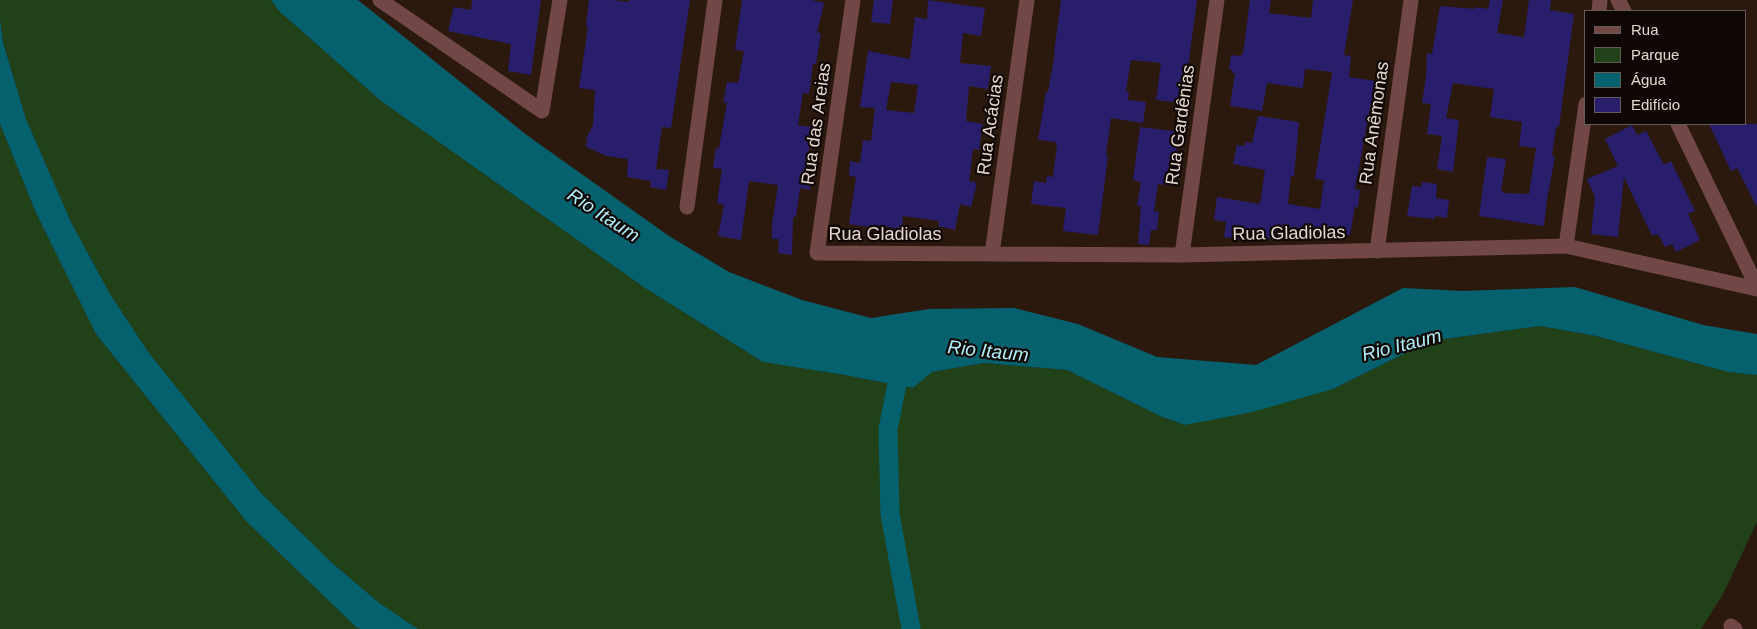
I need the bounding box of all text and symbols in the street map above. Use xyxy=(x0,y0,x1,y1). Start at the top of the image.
legend xyxy=(1584,10,1747,125)
text: Rua xyxy=(1631,21,1659,38)
text: Parque xyxy=(1631,46,1679,63)
street label: Rua Anêmonas xyxy=(1356,60,1394,186)
street label: Rua das Areias xyxy=(798,62,836,186)
street label: Rua Gardênias xyxy=(1162,64,1200,186)
text: Água xyxy=(1631,71,1666,88)
street label: Rua Acácias xyxy=(973,73,1009,177)
text: Edifício xyxy=(1631,96,1680,113)
water label: Rio Itaum xyxy=(563,184,643,248)
street label: Rua Gladiolas xyxy=(1232,222,1346,246)
street label: Rua Gladiolas xyxy=(828,224,942,246)
water label: Rio Itaum xyxy=(1360,325,1444,367)
water label: Rio Itaum xyxy=(946,336,1030,368)

